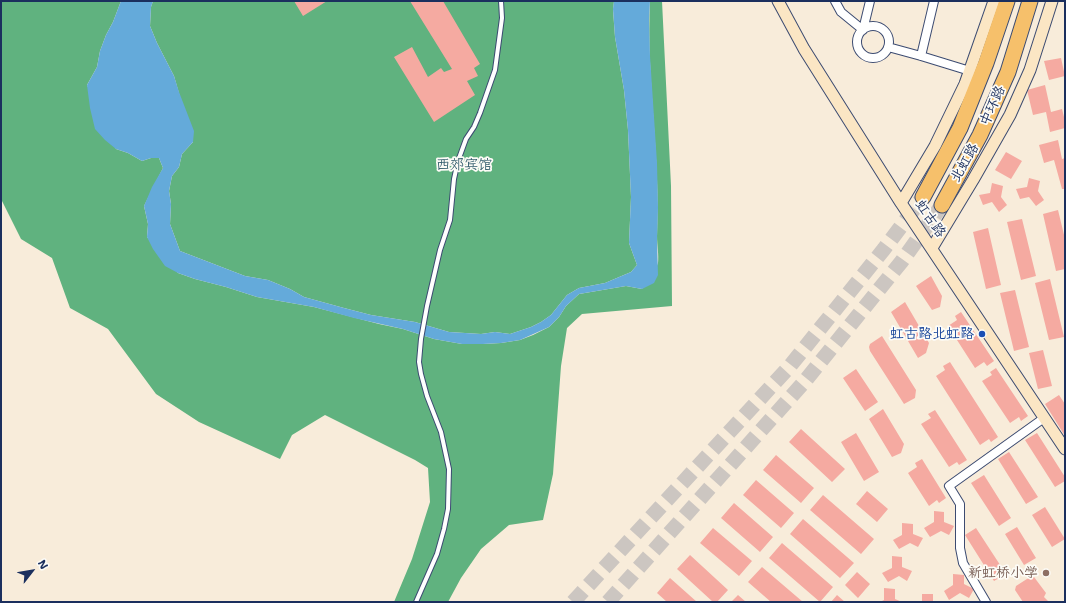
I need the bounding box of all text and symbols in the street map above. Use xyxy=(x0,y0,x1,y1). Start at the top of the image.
street label: 中环路 xyxy=(977,83,1009,129)
street label: 北虹路 xyxy=(947,141,983,185)
park label: 西郊宾馆 xyxy=(436,157,492,173)
street label: 虹古路 xyxy=(911,197,949,241)
place label: 虹古路北虹路 xyxy=(890,326,974,342)
marker: 虹古路北虹路 xyxy=(977,329,987,339)
north arrow xyxy=(12,551,52,591)
text: N xyxy=(34,557,51,572)
place label: 新虹桥小学 xyxy=(968,565,1038,581)
marker: 新虹桥小学 xyxy=(1041,568,1051,578)

